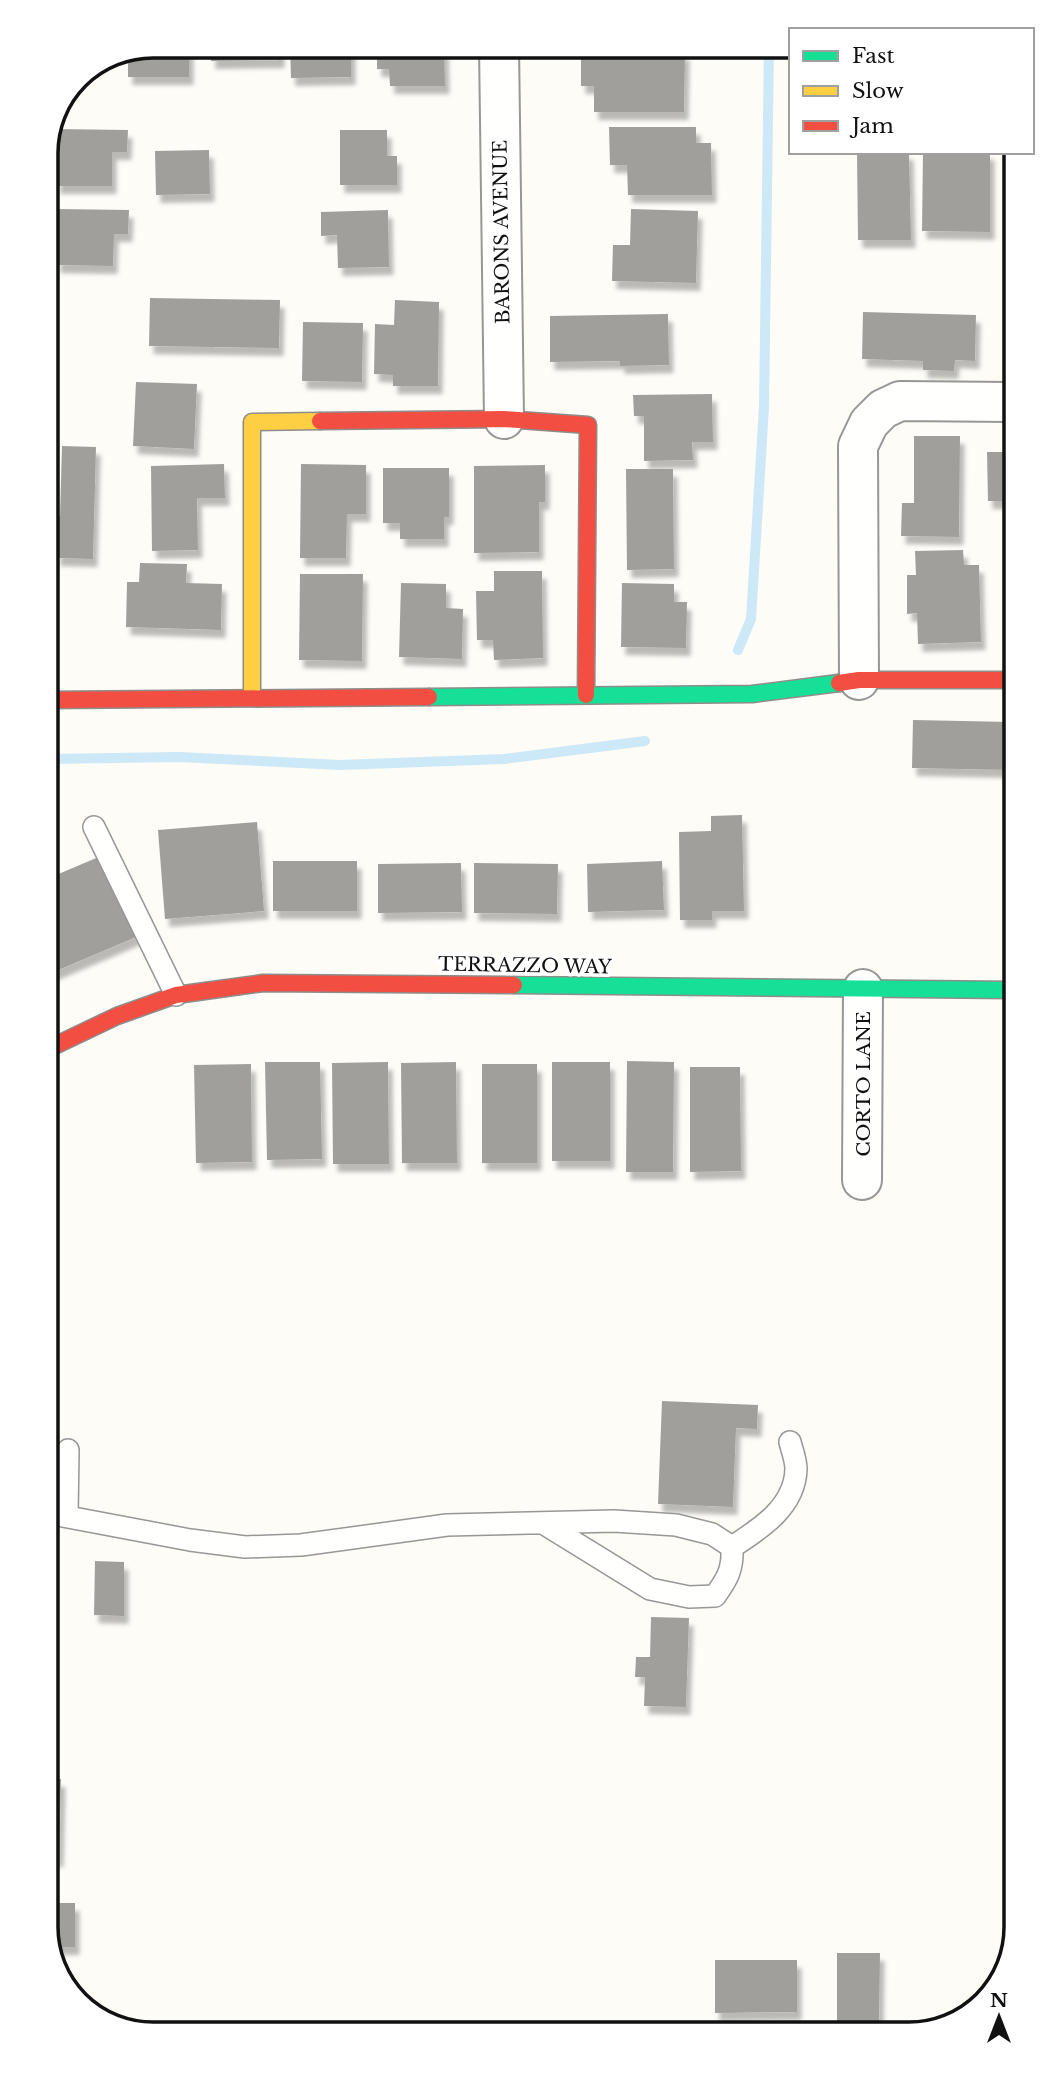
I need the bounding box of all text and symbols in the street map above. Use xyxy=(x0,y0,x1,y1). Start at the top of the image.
legend xyxy=(789,28,1034,154)
text: Fast xyxy=(852,43,894,69)
text: Slow xyxy=(852,78,904,104)
text: Jam xyxy=(849,113,894,139)
street label: BARONS AVENUE xyxy=(488,140,515,324)
street label: TERRAZZO WAY xyxy=(438,952,612,979)
street label: CORTO LANE xyxy=(852,1011,875,1157)
north arrow xyxy=(964,1982,1034,2052)
text: N xyxy=(990,1989,1008,2012)

